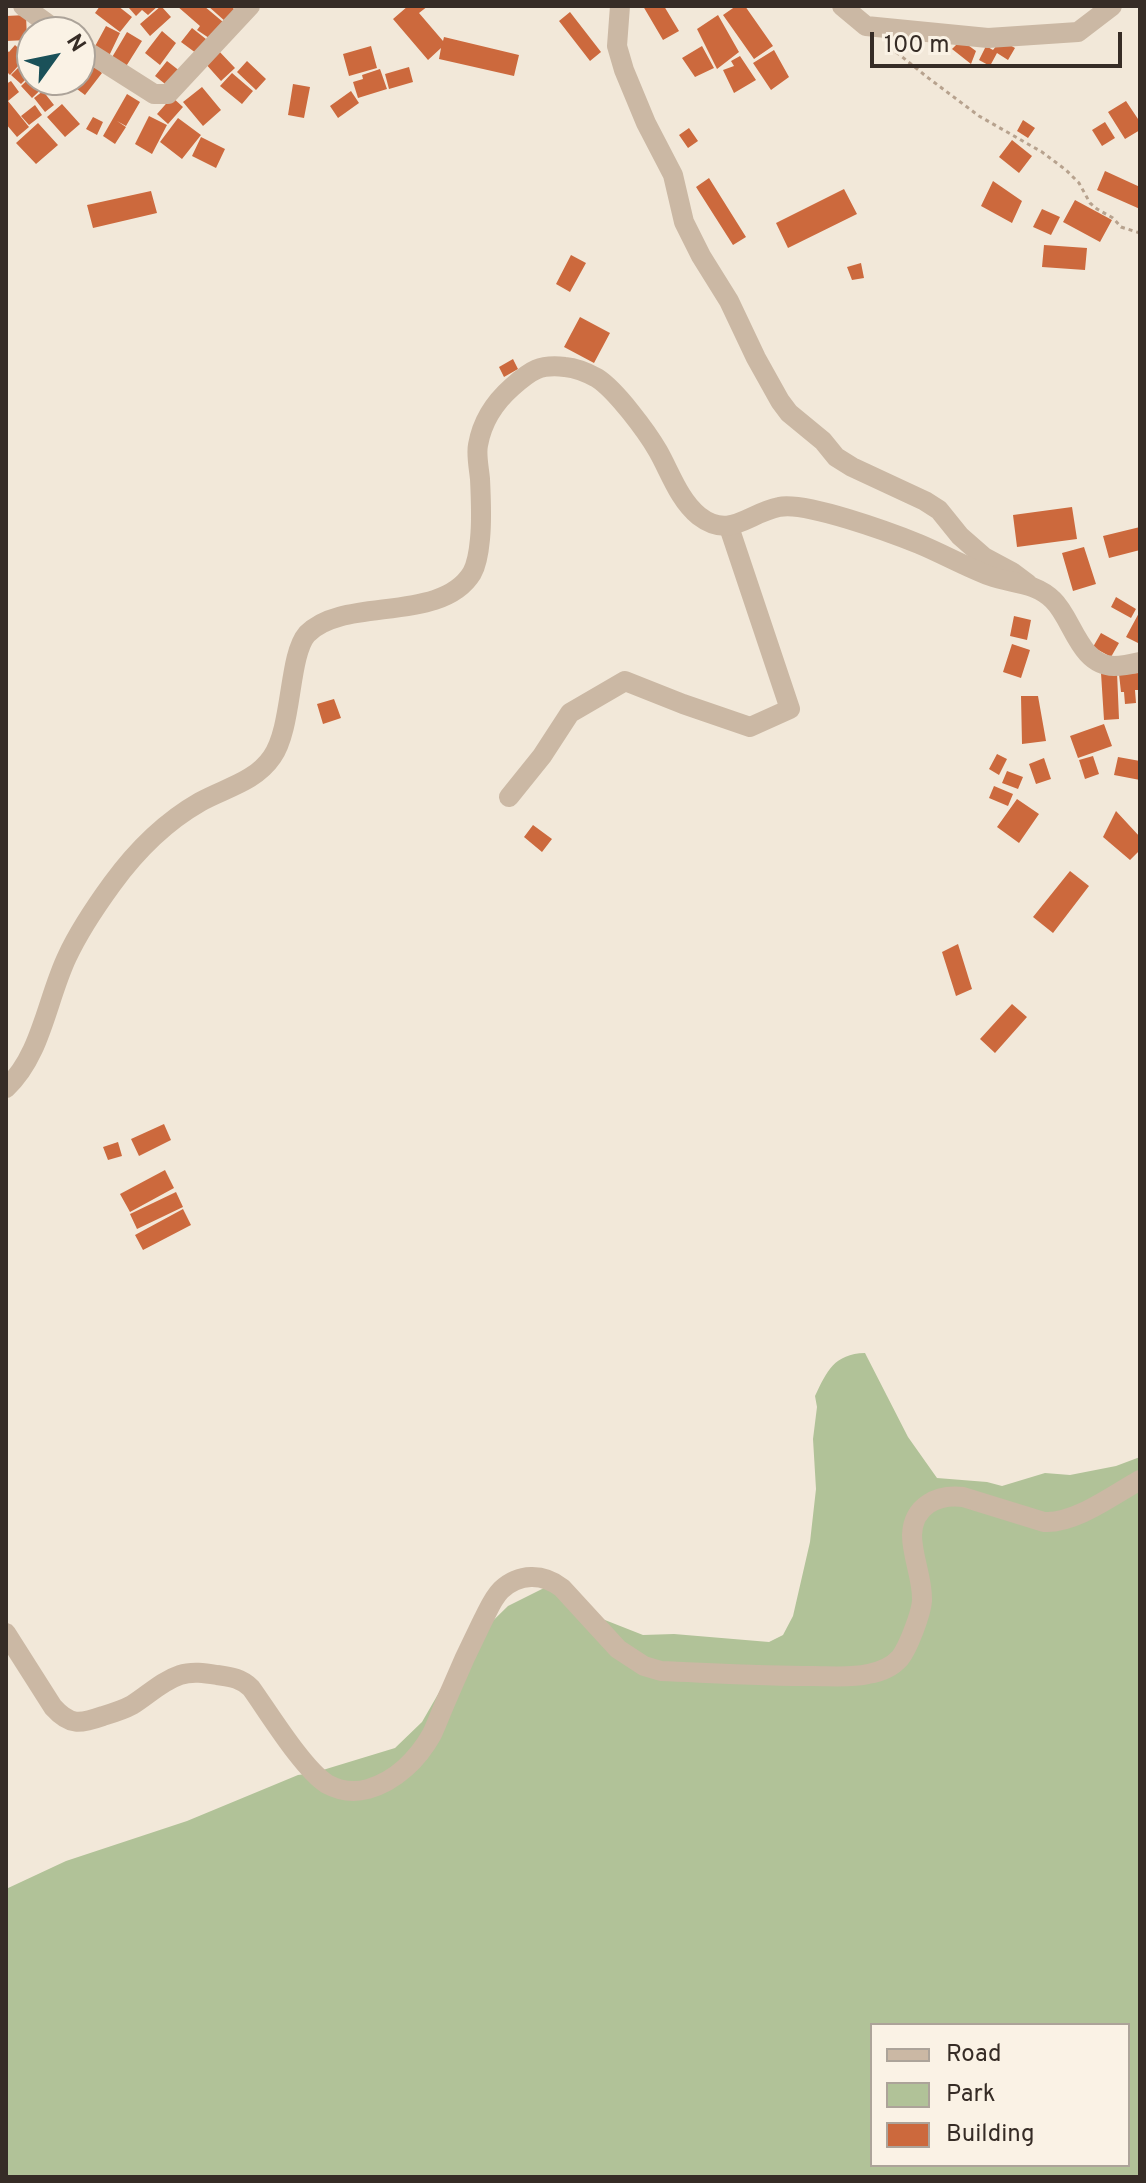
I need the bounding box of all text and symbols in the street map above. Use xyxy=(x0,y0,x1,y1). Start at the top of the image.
north arrow xyxy=(16,16,96,96)
scale bar xyxy=(874,16,1126,66)
text: N xyxy=(59,30,90,58)
text: 100 m xyxy=(884,31,950,61)
legend xyxy=(870,2023,1130,2167)
text: Road xyxy=(946,2040,1002,2070)
text: Park xyxy=(946,2080,996,2110)
text: Building xyxy=(946,2120,1035,2150)

